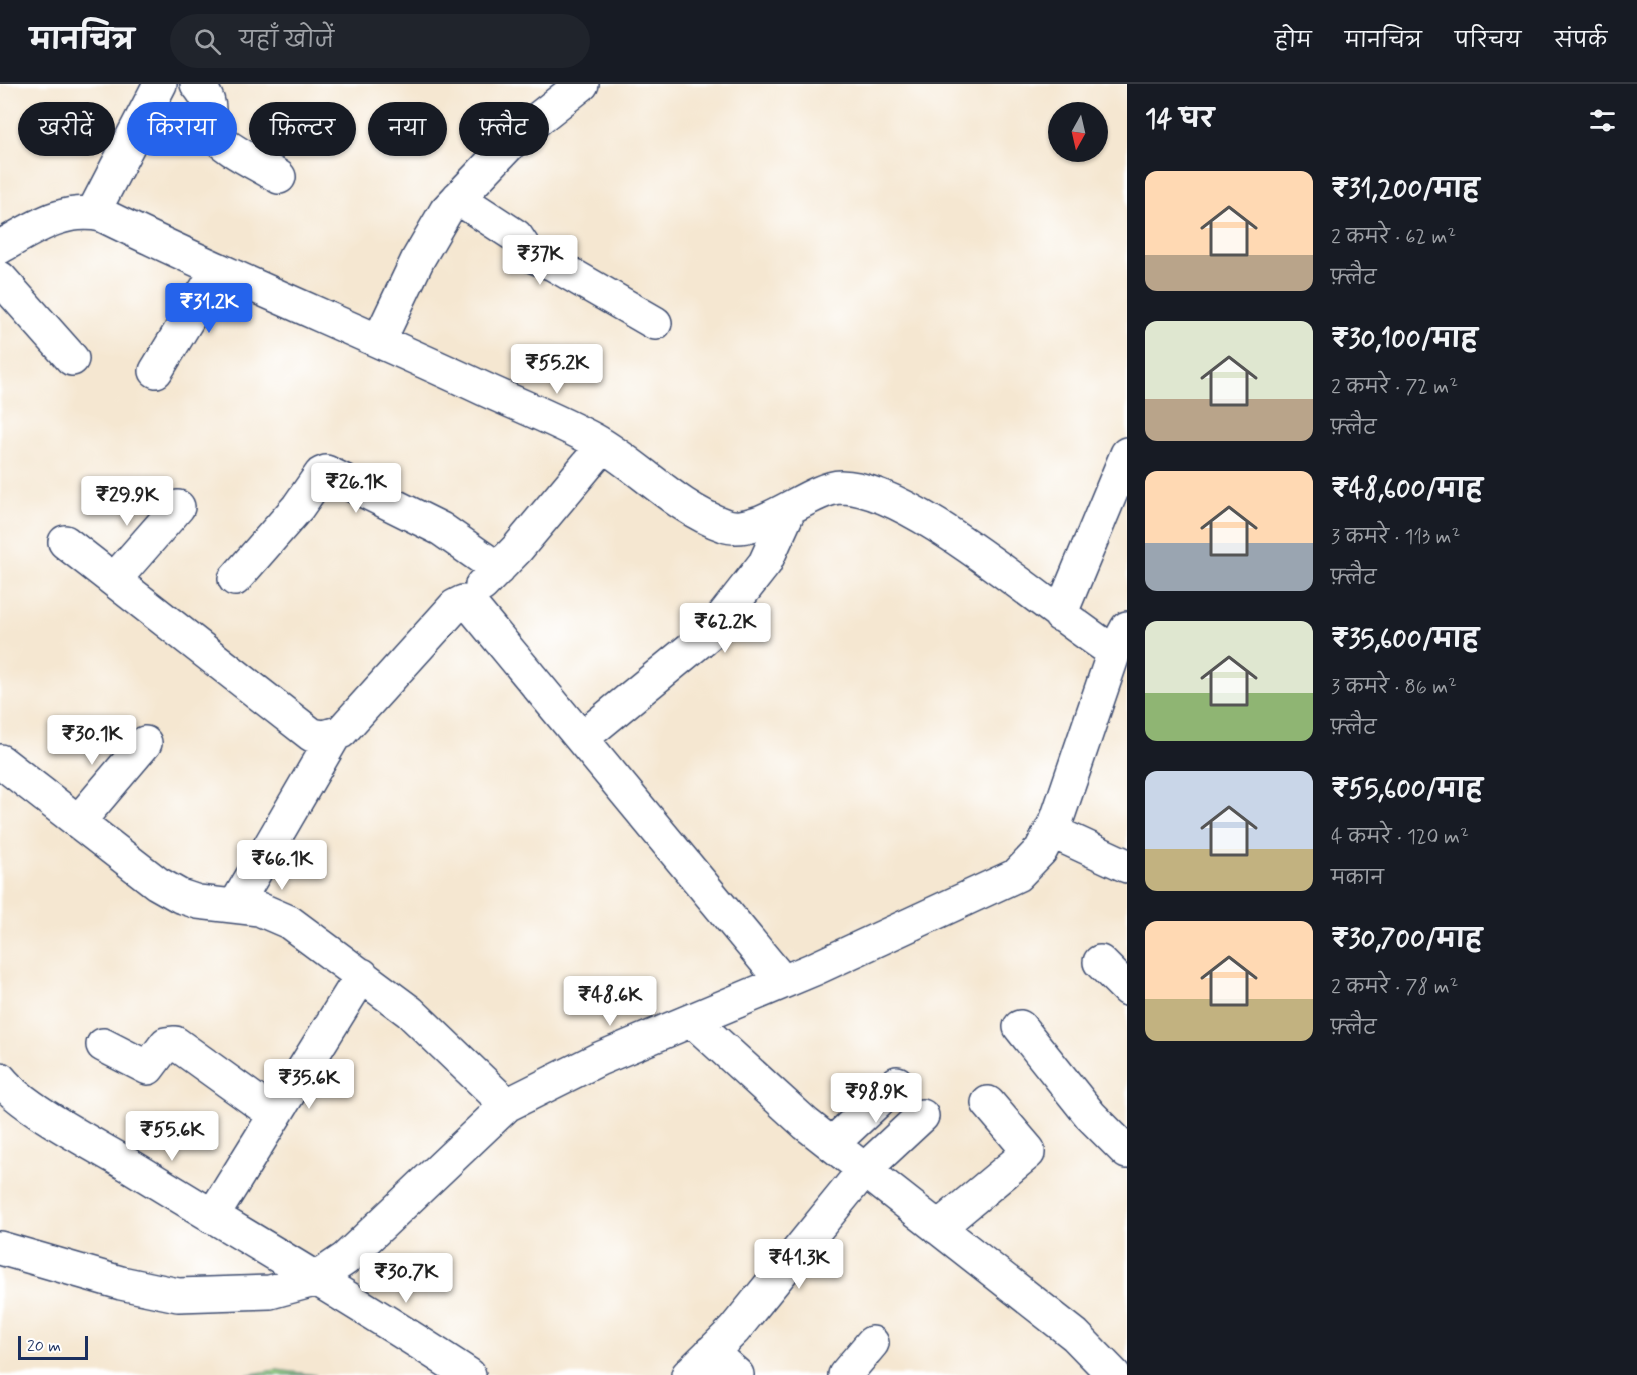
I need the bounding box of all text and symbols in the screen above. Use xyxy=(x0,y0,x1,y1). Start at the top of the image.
search box xyxy=(170,14,590,68)
text: मानचित्र xyxy=(30,23,134,60)
icon: search xyxy=(191,25,224,58)
text: यहाँ खोजें xyxy=(239,27,334,55)
text: होम xyxy=(1275,27,1312,55)
text: मानचित्र xyxy=(1345,27,1422,55)
text: परिचय xyxy=(1455,27,1521,55)
text: संपर्क xyxy=(1554,27,1607,55)
chip: खरीदें xyxy=(18,102,115,156)
chip: किराया xyxy=(127,102,237,156)
chip: फ़िल्टर xyxy=(249,102,356,156)
chip: नया xyxy=(368,102,447,156)
chip: फ़्लैट xyxy=(459,102,549,156)
north arrow xyxy=(1048,102,1108,162)
map controls xyxy=(1048,102,1108,162)
text: 14 घर xyxy=(1145,103,1214,137)
icon: filters xyxy=(1586,104,1619,137)
text: ₹31,200/माह xyxy=(1331,173,1479,207)
icon: home xyxy=(1193,195,1265,267)
text: 2 कमरे · 62 m² xyxy=(1331,224,1456,251)
pin: ₹37K xyxy=(504,235,576,286)
text: ₹37K xyxy=(517,241,563,268)
text: फ़्लैट xyxy=(1331,265,1377,292)
pin: ₹31.2K xyxy=(160,283,258,334)
text: ₹31.2K xyxy=(179,289,239,316)
text: ₹30,100/माह xyxy=(1331,323,1478,357)
pin: ₹55.2K xyxy=(508,344,606,395)
icon: home xyxy=(1193,345,1265,417)
text: ₹55.2K xyxy=(525,350,589,377)
text: 2 कमरे · 72 m² xyxy=(1331,374,1458,401)
text: फ़्लैट xyxy=(1331,415,1377,442)
pin: ₹26.1K xyxy=(307,463,405,514)
text: ₹26.1K xyxy=(325,469,387,496)
text: ₹48,600/माह xyxy=(1331,473,1483,507)
pin: ₹29.9K xyxy=(78,476,176,527)
text: ₹29.9K xyxy=(95,482,159,509)
icon: home xyxy=(1193,495,1265,567)
text: 3 कमरे · 113 m² xyxy=(1331,524,1460,551)
text: फ़्लैट xyxy=(1331,565,1377,592)
pin: ₹62.2K xyxy=(676,603,774,654)
text: ₹62.2K xyxy=(694,609,756,636)
text: ₹35,600/माह xyxy=(1331,623,1479,657)
icon: home xyxy=(1193,645,1265,717)
text: 3 कमरे · 86 m² xyxy=(1331,674,1457,701)
pin: ₹30.1K xyxy=(43,715,141,766)
text: फ़्लैट xyxy=(1331,715,1377,742)
text: ₹30.1K xyxy=(61,721,123,748)
text: ₹55,600/माह xyxy=(1331,773,1483,807)
icon: home xyxy=(1193,795,1265,867)
text: 4 कमरे · 120 m² xyxy=(1331,824,1469,851)
pin: ₹66.1K xyxy=(233,840,331,891)
text: ₹66.1K xyxy=(251,846,313,873)
text: मकान xyxy=(1331,865,1384,892)
text: ₹30,700/माह xyxy=(1331,923,1482,957)
icon: home xyxy=(1193,945,1265,1017)
text: 2 कमरे · 78 m² xyxy=(1331,974,1458,1001)
pin: ₹48.6K xyxy=(561,976,659,1027)
text: ₹48.6K xyxy=(578,982,642,1009)
text: फ़्लैट xyxy=(1331,1015,1377,1042)
pin: ₹35.6K xyxy=(260,1059,358,1110)
text: ₹35.6K xyxy=(278,1065,340,1092)
pin: ₹98.9K xyxy=(827,1073,925,1124)
text: ₹98.9K xyxy=(845,1079,907,1106)
pin: ₹55.6K xyxy=(123,1111,221,1162)
text: ₹55.6K xyxy=(140,1117,204,1144)
pin: ₹41.3K xyxy=(750,1239,848,1290)
text: ₹41.3K xyxy=(768,1245,830,1272)
pin: ₹30.7K xyxy=(357,1253,455,1304)
text: ₹30.7K xyxy=(374,1259,438,1286)
scale bar xyxy=(18,1333,88,1360)
text: 20 m xyxy=(27,1336,61,1357)

